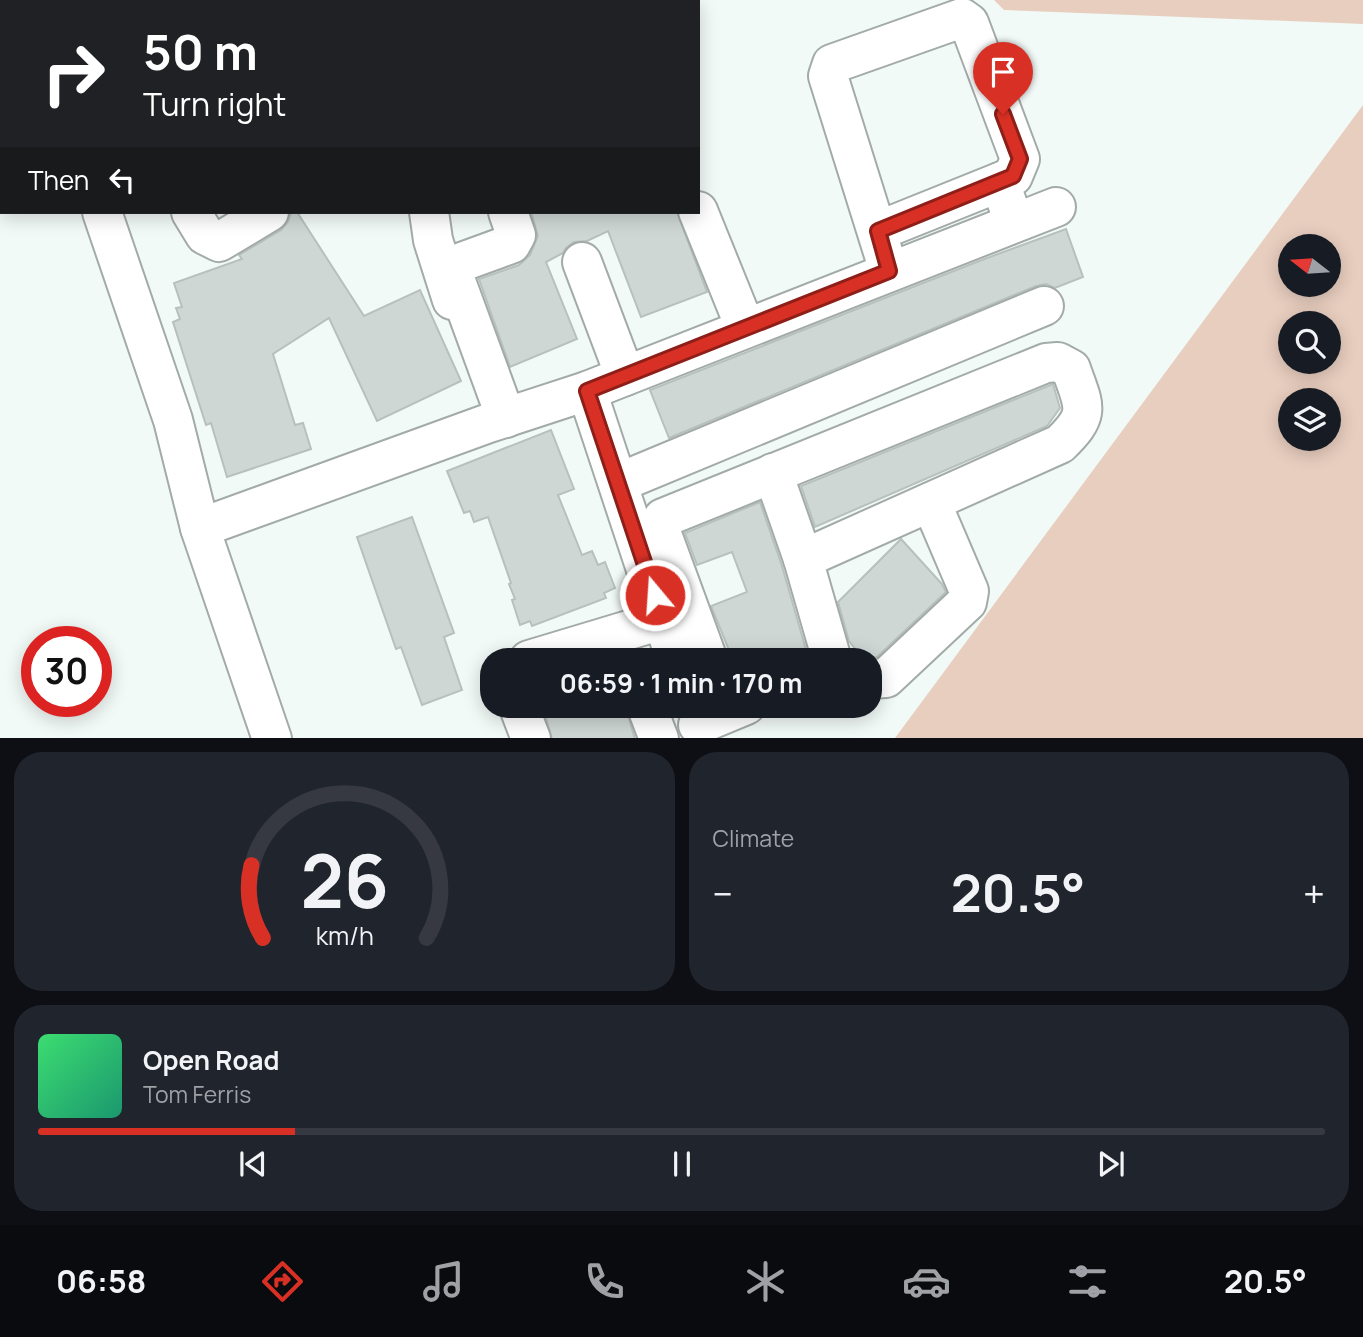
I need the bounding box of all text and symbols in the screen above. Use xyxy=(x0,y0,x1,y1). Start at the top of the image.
text: 50 m xyxy=(143,18,258,85)
icon: right xyxy=(28,28,119,119)
pin xyxy=(973,42,1033,114)
icon: arrive xyxy=(984,53,1022,91)
text: Turn right xyxy=(143,82,286,126)
icon: left xyxy=(103,161,141,199)
text: Then xyxy=(28,162,89,198)
north arrow xyxy=(1278,234,1340,298)
map controls xyxy=(1278,234,1341,451)
button: search xyxy=(1278,311,1341,374)
button: layers xyxy=(1278,388,1341,451)
position arrow xyxy=(618,558,692,632)
speed limit sign: 30 xyxy=(21,626,112,717)
text: 06:59 · 1 min · 170 m xyxy=(560,665,802,701)
text: Climate xyxy=(713,822,794,854)
text: 26 xyxy=(300,830,389,930)
text: 20.5° xyxy=(951,857,1085,928)
text: − xyxy=(713,867,733,919)
text: + xyxy=(1303,867,1325,919)
text: km/h xyxy=(315,917,373,952)
text: Open Road xyxy=(143,1042,279,1078)
text: Tom Ferris xyxy=(143,1078,251,1110)
icon: previous xyxy=(234,1145,272,1183)
icon: pause xyxy=(663,1145,701,1183)
icon: next xyxy=(1092,1145,1130,1183)
icon: directions xyxy=(258,1257,307,1306)
icon: music xyxy=(419,1257,468,1306)
icon: phone xyxy=(580,1257,629,1306)
icon: climate xyxy=(741,1257,790,1306)
icon: car xyxy=(902,1257,951,1306)
icon: filters xyxy=(1063,1257,1112,1306)
text: 06:58 xyxy=(56,1259,146,1303)
text: 20.5° xyxy=(1224,1259,1307,1303)

